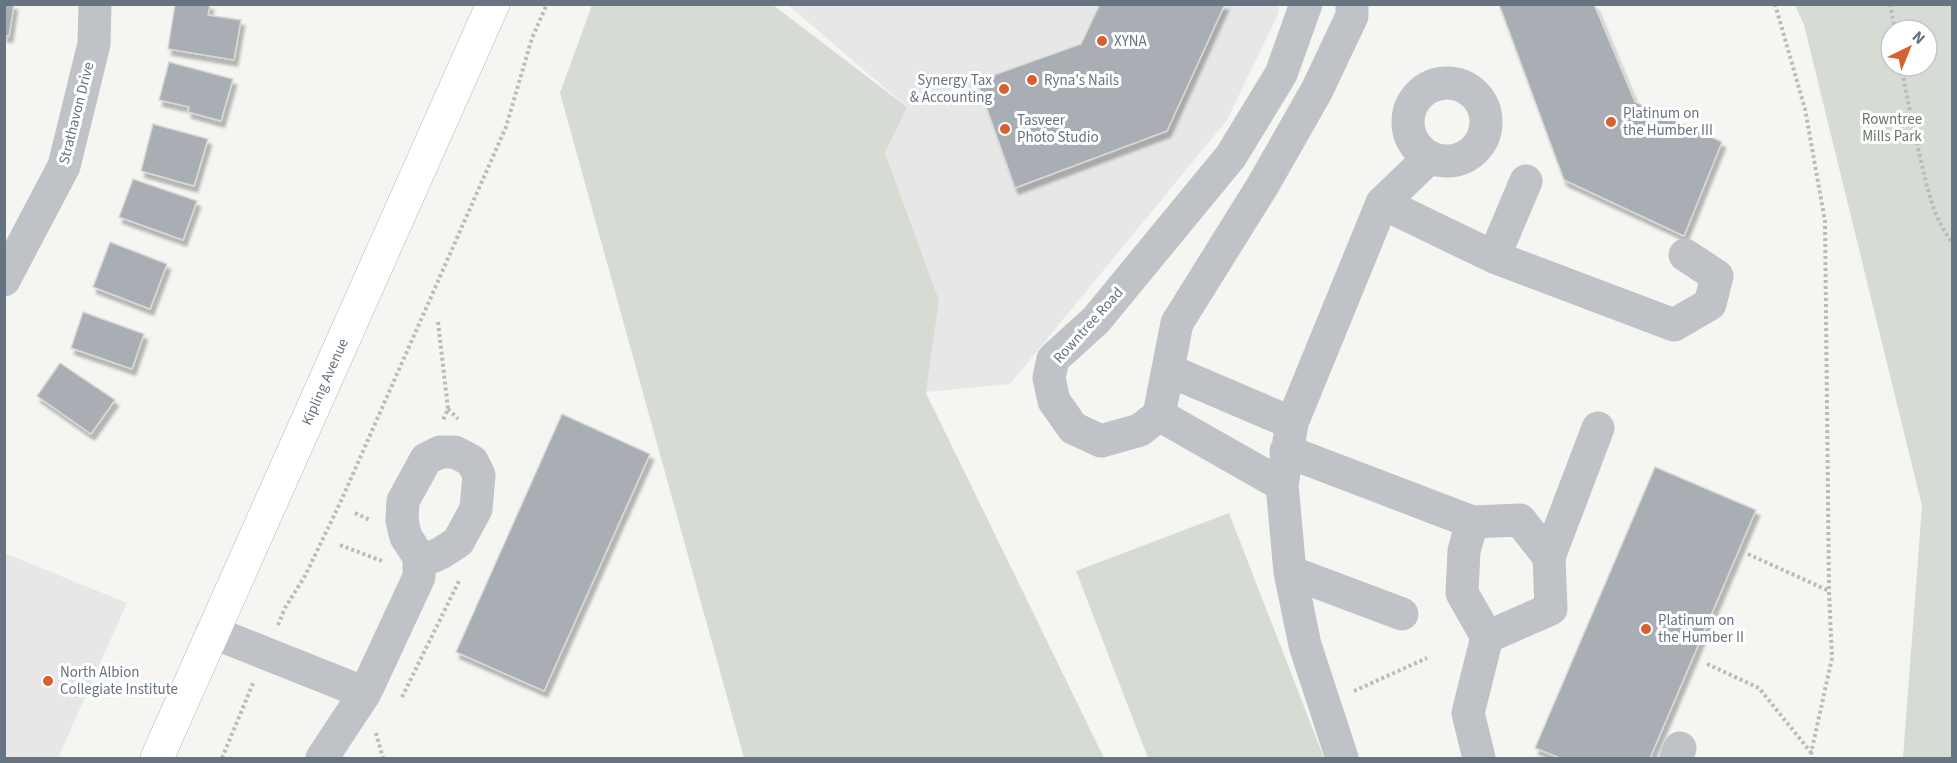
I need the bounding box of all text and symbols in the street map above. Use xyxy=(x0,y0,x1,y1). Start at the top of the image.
north arrow xyxy=(1879,18,1939,78)
text: N xyxy=(1907,26,1930,49)
place label: XYNA xyxy=(1114,31,1148,52)
marker: XYNA xyxy=(1095,34,1109,48)
street label: Strathavon Drive xyxy=(54,60,99,166)
place label: Synergy Tax & Accounting xyxy=(910,70,992,108)
place label: Ryna's Nails xyxy=(1044,70,1119,91)
marker: Ryna's Nails xyxy=(1025,73,1039,87)
marker: Synergy Tax & Accounting xyxy=(997,82,1011,96)
place label: Platinum on the Humber III xyxy=(1623,103,1713,141)
park label: Rowntree Mills Park xyxy=(1862,109,1922,147)
place label: Tasveer Photo Studio xyxy=(1017,110,1099,148)
marker: Platinum on the Humber III xyxy=(1604,115,1618,129)
marker: Tasveer Photo Studio xyxy=(998,122,1012,136)
street label: Rowntree Road xyxy=(1049,283,1128,368)
street label: Kipling Avenue xyxy=(297,335,354,429)
place label: Platinum on the Humber II xyxy=(1658,610,1744,648)
marker: Platinum on the Humber II xyxy=(1639,622,1653,636)
place label: North Albion Collegiate Institute xyxy=(60,662,178,700)
marker: North Albion Collegiate Institute xyxy=(41,674,55,688)

